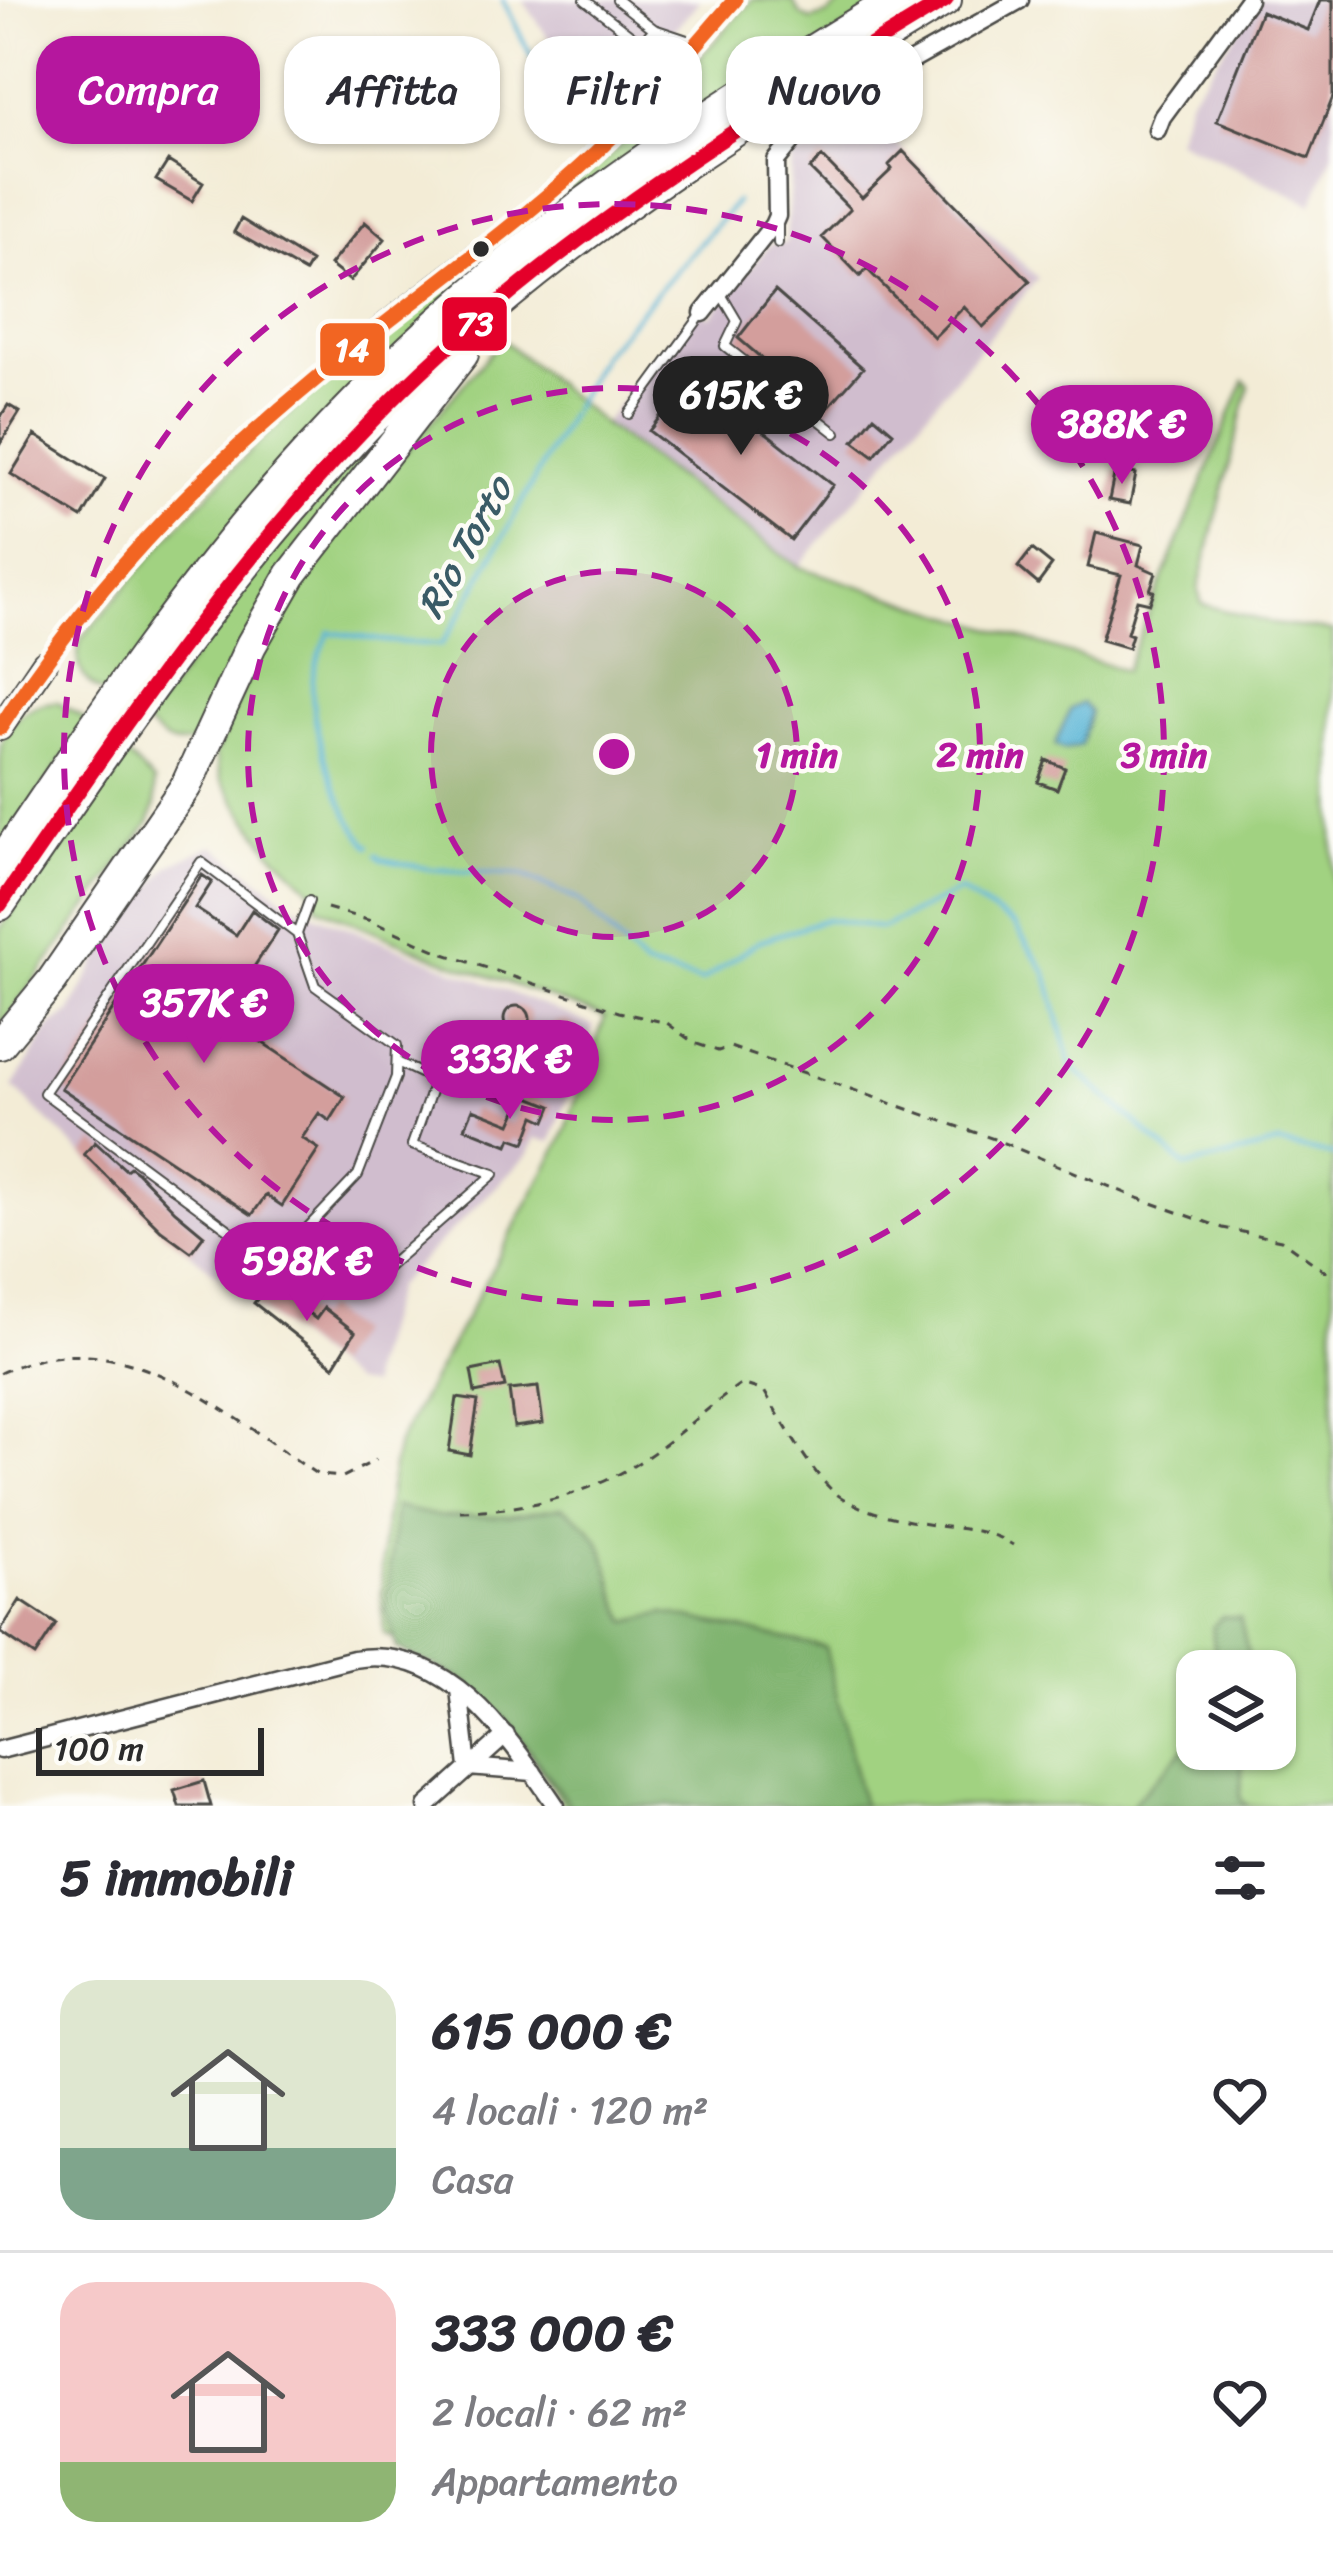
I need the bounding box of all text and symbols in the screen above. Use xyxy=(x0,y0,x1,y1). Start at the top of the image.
chip: Compra xyxy=(36,36,260,144)
chip: Affitta xyxy=(284,36,500,144)
chip: Filtri xyxy=(524,36,702,144)
chip: Nuovo xyxy=(726,36,923,144)
unlabelled marker xyxy=(470,238,492,260)
line badge: 73 xyxy=(440,295,509,353)
text: 73 xyxy=(457,295,493,353)
line badge: 14 xyxy=(318,321,387,378)
text: 14 xyxy=(335,321,370,379)
pin: 615K € xyxy=(643,356,839,458)
text: 615K € xyxy=(680,360,802,429)
pin: 388K € xyxy=(1024,385,1220,487)
text: 388K € xyxy=(1058,389,1186,458)
water label: Rio Torto xyxy=(397,460,533,631)
text: 1 min xyxy=(756,723,838,787)
text: 2 min xyxy=(936,723,1024,787)
text: 3 min xyxy=(1120,723,1208,787)
centre of rings xyxy=(593,733,635,775)
pin: 357K € xyxy=(106,964,302,1066)
text: 357K € xyxy=(140,968,268,1037)
pin: 333K € xyxy=(412,1020,608,1122)
text: 333K € xyxy=(448,1024,572,1093)
pin: 598K € xyxy=(209,1222,405,1324)
text: 598K € xyxy=(241,1226,373,1295)
map controls xyxy=(1176,1650,1296,1770)
button: layers xyxy=(1176,1650,1296,1770)
text: 100 m xyxy=(54,1720,144,1778)
scale bar xyxy=(36,1722,264,1775)
text: 5 immobili xyxy=(60,1833,293,1923)
icon: filters xyxy=(1207,1845,1273,1911)
text: 615 000 € xyxy=(432,1986,671,2076)
icon: home xyxy=(156,2028,300,2172)
icon: heart xyxy=(1207,2067,1273,2133)
text: 4 locali · 120 m² xyxy=(432,2076,708,2145)
text: Casa xyxy=(432,2145,513,2214)
text: 333 000 € xyxy=(432,2288,673,2378)
icon: home xyxy=(156,2330,300,2474)
icon: heart xyxy=(1207,2369,1273,2435)
text: 2 locali · 62 m² xyxy=(432,2378,687,2447)
text: Appartamento xyxy=(432,2447,678,2516)

